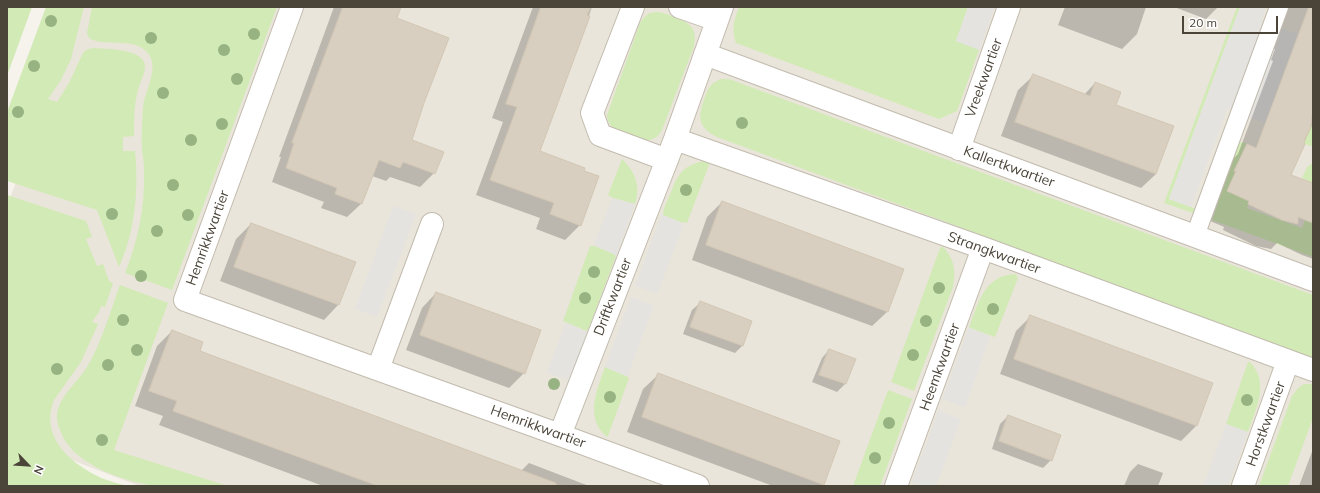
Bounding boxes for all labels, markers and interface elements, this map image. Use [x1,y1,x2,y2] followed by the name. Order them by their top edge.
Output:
[1184,8,1280,34] scale bar
[1189,15,1217,30] text: 20 m
[962,36,1006,120] street label: Vreekwartier
[961,143,1057,191] street label: Kallertkwartier
[183,188,233,288] street label: Hemrikkwartier
[945,228,1043,278] street label: Strangkwartier
[590,256,636,338] street label: Driftkwartier
[916,321,964,413] street label: Heemkwartier
[1243,379,1289,469] street label: Horstkwartier
[488,402,588,452] street label: Hemrikkwartier
[8,445,48,485] north arrow
[31,463,47,477] text: N

